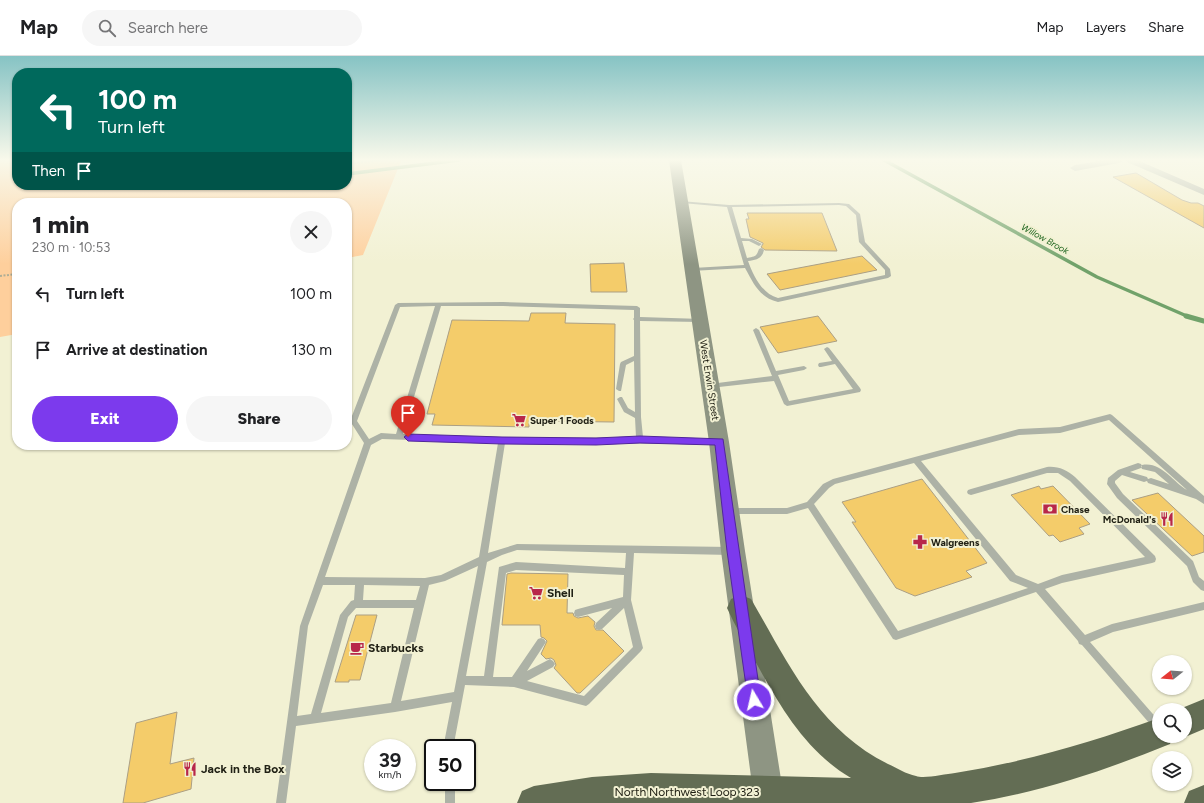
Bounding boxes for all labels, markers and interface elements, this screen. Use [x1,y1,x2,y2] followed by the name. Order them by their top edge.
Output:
[82,10,362,46] search box
[20,16,58,39] text: Map
[96,17,118,39] icon: search
[128,19,208,37] text: Search here
[1036,19,1064,36] text: Map
[1086,19,1126,36] text: Layers
[1148,19,1184,36] text: Share
[98,82,177,116] text: 100 m
[32,84,84,136] icon: left
[98,116,165,138] text: Turn left
[73,160,95,182] icon: arrive
[32,162,65,180] text: Then
[32,210,89,239] text: 1 min
[290,211,332,253] button: close
[1020,221,1071,256] water label: Willow Brook
[32,240,110,255] text: 230 m · 10:53
[32,283,54,305] icon: left
[66,285,124,303] text: Turn left
[290,285,332,303] text: 100 m
[32,339,54,361] icon: arrive
[697,339,722,421] street label: West Erwin Street
[66,341,207,359] text: Arrive at destination
[292,341,332,359] text: 130 m
[32,396,178,442] button: Exit
[186,396,332,442] button: Share
[391,396,425,437] pin
[397,402,419,424] icon: arrive
[511,412,527,428] supermarket icon: Super 1 Foods
[530,414,594,427] place label: Super 1 Foods
[1042,501,1058,517] bank icon: Chase
[1061,503,1090,516] place label: Chase
[1159,511,1175,527] restaurant icon: McDonald's
[1103,513,1156,526] place label: McDonald's
[912,534,928,550] pharmacy icon: Walgreens
[931,536,980,549] place label: Walgreens
[528,585,544,601] supermarket icon: Shell
[547,586,574,600] place label: Shell
[349,640,365,656] cafe icon: Starbucks
[368,641,424,655] place label: Starbucks
[1152,655,1192,695] north arrow
[1152,655,1192,791] map controls
[733,679,775,721] position arrow
[1152,703,1192,743] button: search
[424,739,476,791] speed limit sign: 50
[379,748,401,772] text: 39
[1152,751,1192,791] button: layers
[182,761,198,777] restaurant icon: Jack in the Box
[201,762,285,776] place label: Jack in the Box
[379,768,401,781] text: km/h
[615,785,759,799] street label: North Northwest Loop 323

